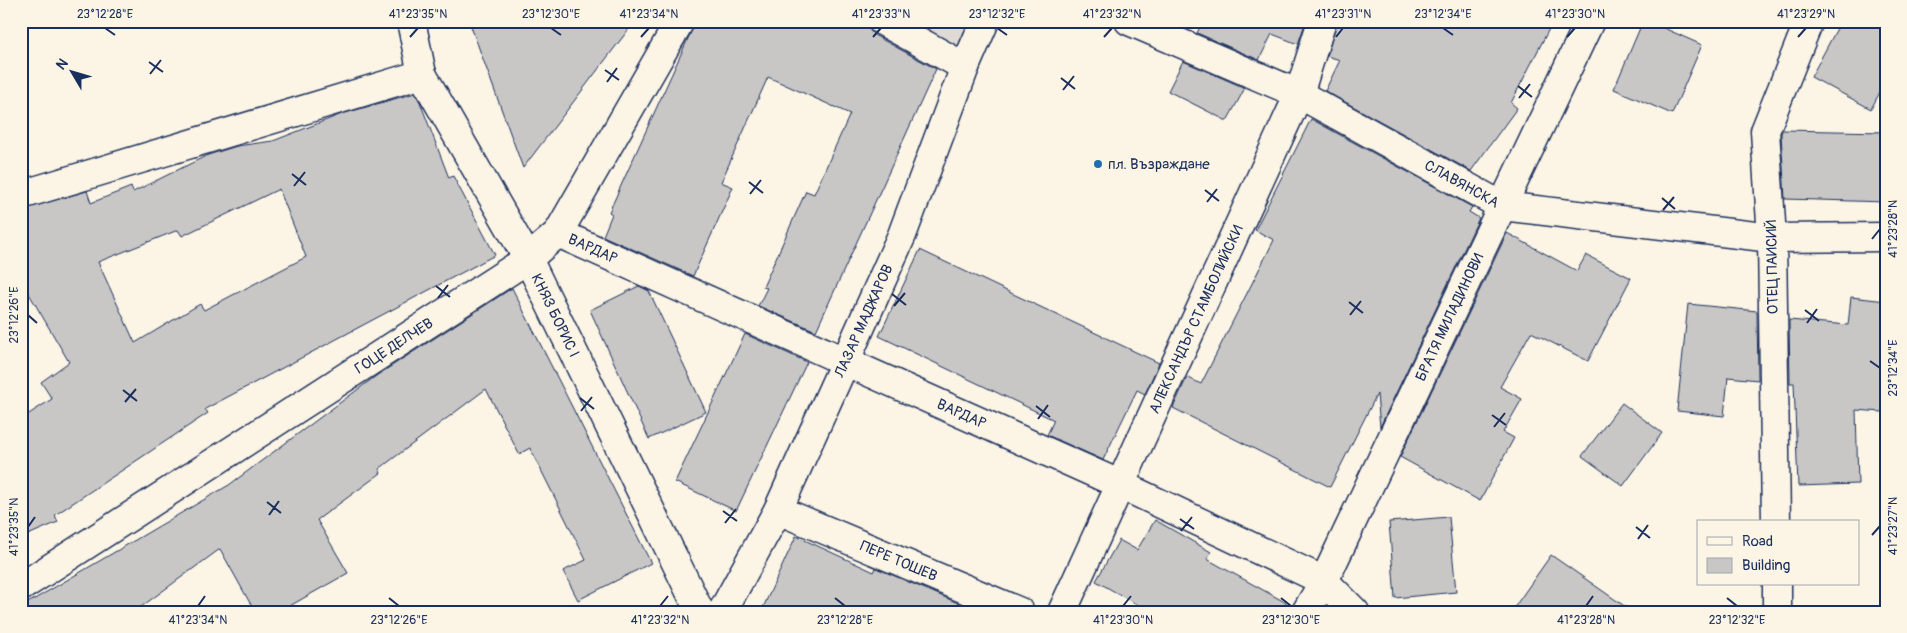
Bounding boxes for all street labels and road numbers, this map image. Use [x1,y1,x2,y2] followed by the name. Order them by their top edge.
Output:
[1421,156,1502,213] street label: СЛАВЯНСКА
[1762,220,1783,314] street label: ОТЕЦ ПАИСИЙ
[1145,222,1248,417] street label: АЛЕКСАНДЪР СТАМБОЛИЙСКИ
[565,230,621,268] street label: ВАРДАР
[1411,250,1488,384] street label: БРАТЯ МИЛАДИНОВИ
[830,261,898,381] street label: ЛАЗАР МАДЖАРОВ
[527,271,583,361] street label: КНЯЗ БОРИС I
[351,314,437,379] street label: ГОЦЕ ДЕЛЧЕВ
[934,395,989,433] street label: ВАРДАР
[857,537,940,586] street label: ПЕРЕ ТОШЕВ

